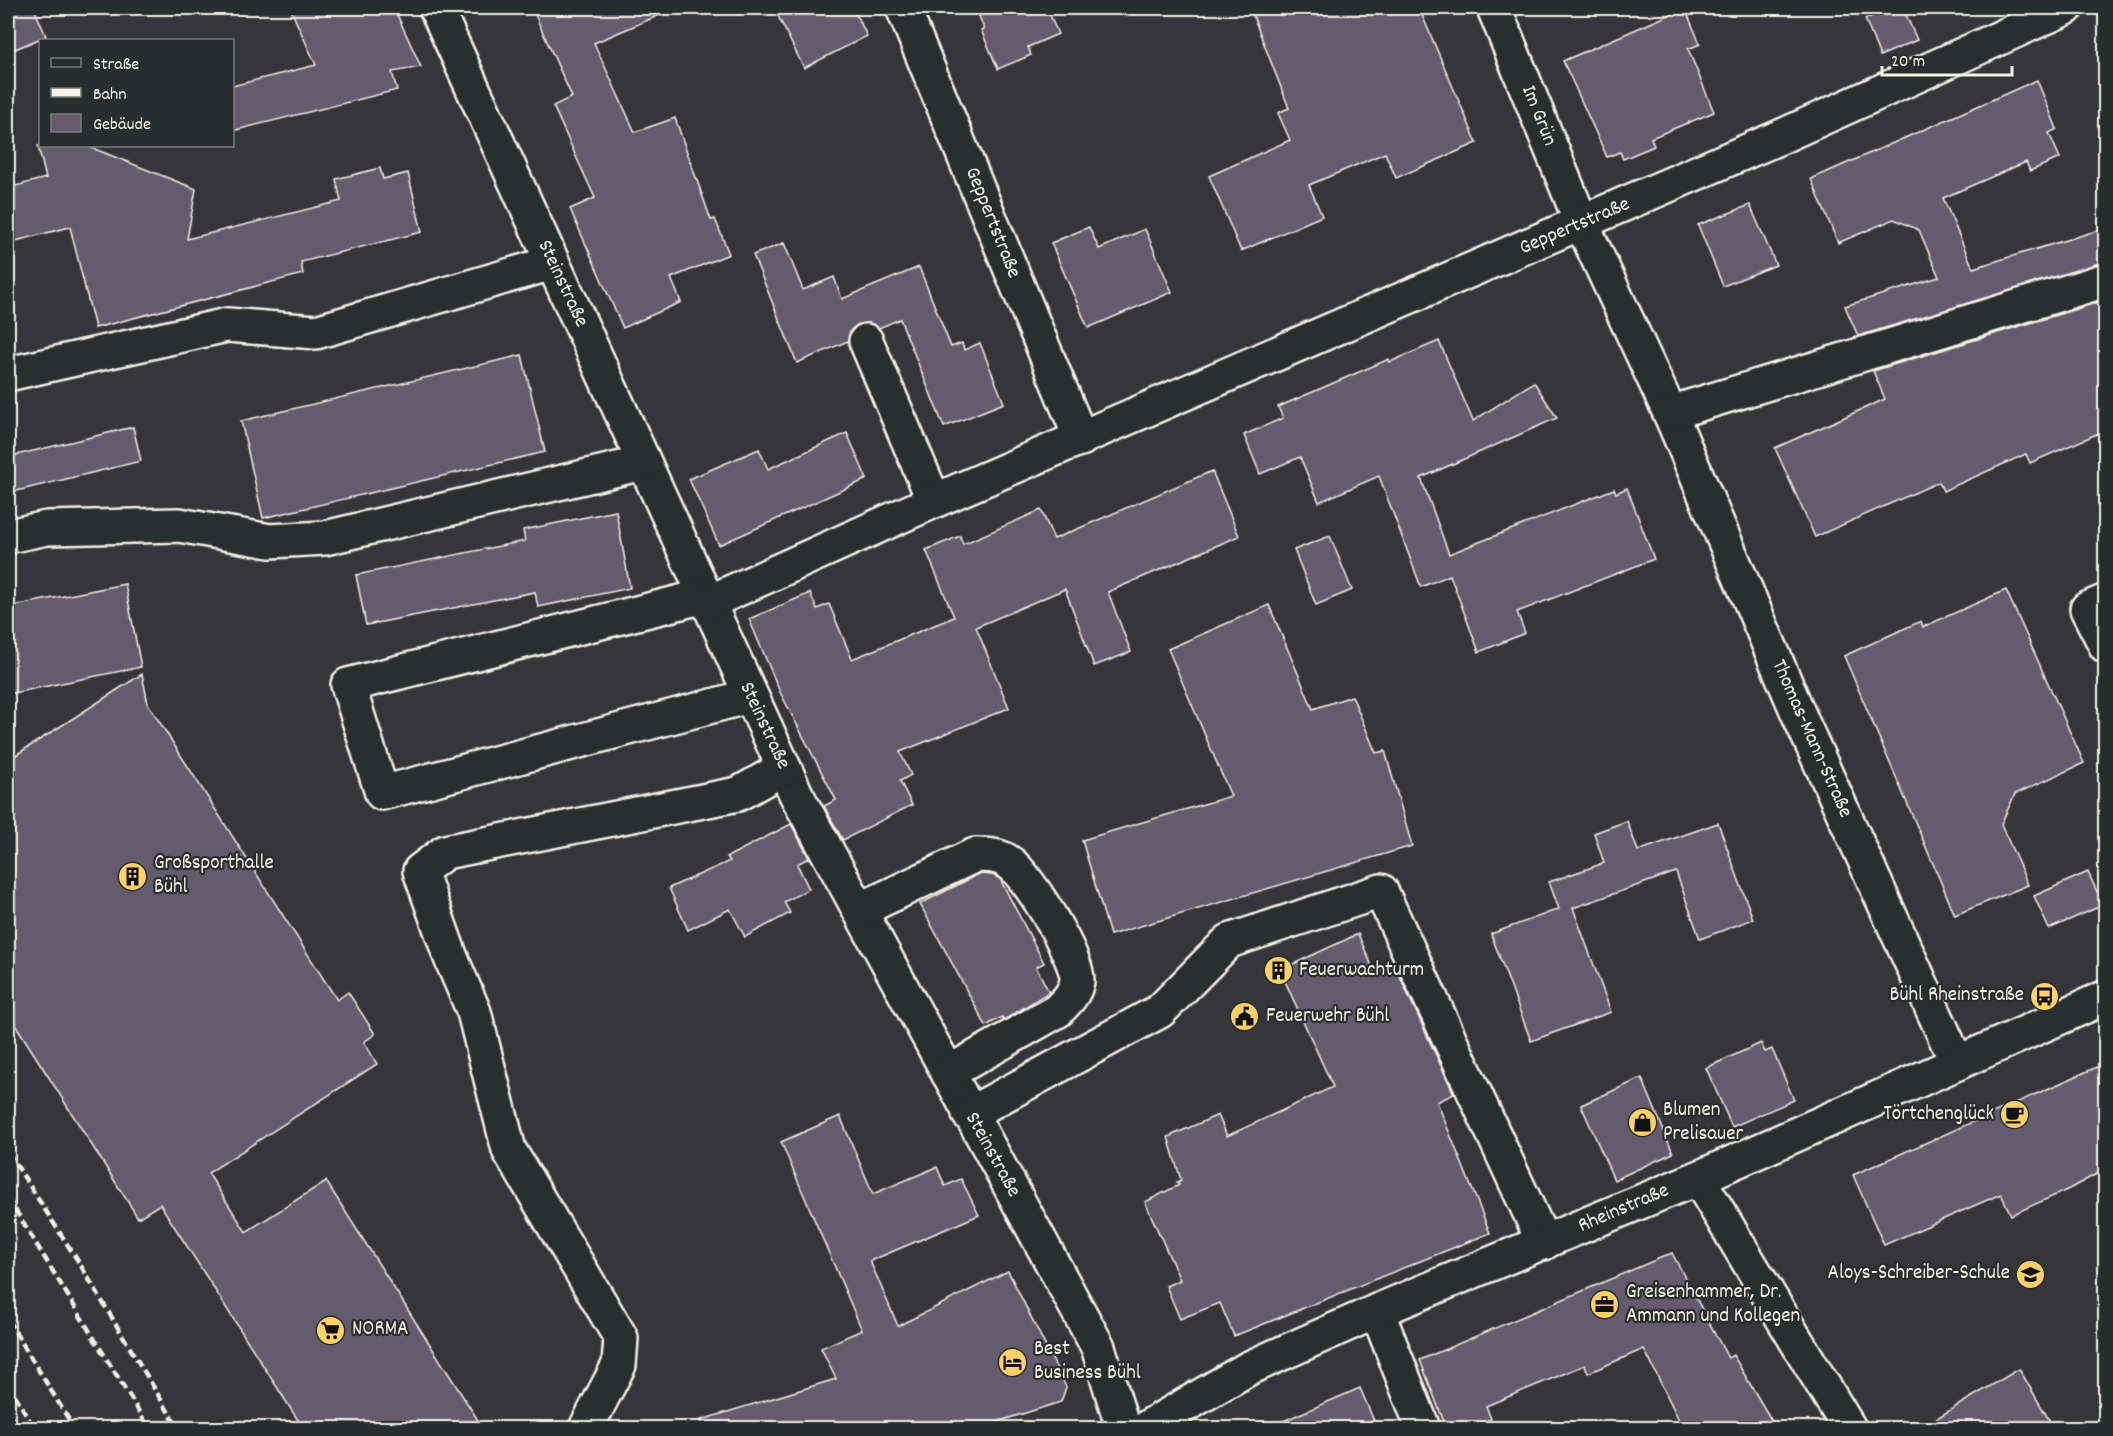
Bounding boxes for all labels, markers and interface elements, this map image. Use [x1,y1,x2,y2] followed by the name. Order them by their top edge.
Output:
[39,39,234,147] legend
[1882,39,2012,77] scale bar
[1891,50,1925,75] text: 20 m
[93,53,139,78] text: Straße
[1512,81,1564,151] street label: Im Grün
[93,83,127,108] text: Bahn
[93,113,151,138] text: Gebäude
[956,163,1028,283] street label: Geppertstraße
[1515,190,1635,264] street label: Geppertstraße
[529,235,595,333] street label: Steinstraße
[1763,655,1859,823] street label: Thomas-Mann-Straße
[731,677,797,775] street label: Steinstraße
[154,849,274,903] place label: Großsporthalle Bühl
[117,860,149,892] building icon: Großsporthalle Bühl
[1262,955,1294,987] building icon: Feuerwachturm
[1299,956,1424,986] place label: Feuerwachturm
[2029,980,2061,1012] bus stop icon: Bühl Rheinstraße
[1889,981,2024,1011] place label: Bühl Rheinstraße
[1229,1001,1261,1033] public building icon: Feuerwehr Bühl
[1266,1002,1389,1032] place label: Feuerwehr Bühl
[1663,1096,1743,1150] place label: Blumen Prelisauer
[1999,1099,2031,1131] cafe icon: Törtchenglück
[1883,1100,1994,1130] place label: Törtchenglück
[956,1107,1028,1203] street label: Steinstraße
[1626,1107,1658,1139] shop icon: Blumen Prelisauer
[1574,1176,1674,1242] street label: Rheinstraße
[2015,1258,2047,1290] school or university icon: Aloys-Schreiber-Schule
[1828,1259,2010,1289] place label: Aloys-Schreiber-Schule
[1626,1278,1800,1332] place label: Greisenhammer, Dr. Ammann und Kollegen
[1589,1289,1621,1321] office icon: Greisenhammer, Dr. Ammann und Kollegen
[315,1314,347,1346] supermarket icon: NORMA
[352,1315,408,1345] place label: NORMA
[1034,1335,1141,1389] place label: Best Business Bühl
[997,1346,1029,1378] hotel icon: Best Business Bühl

